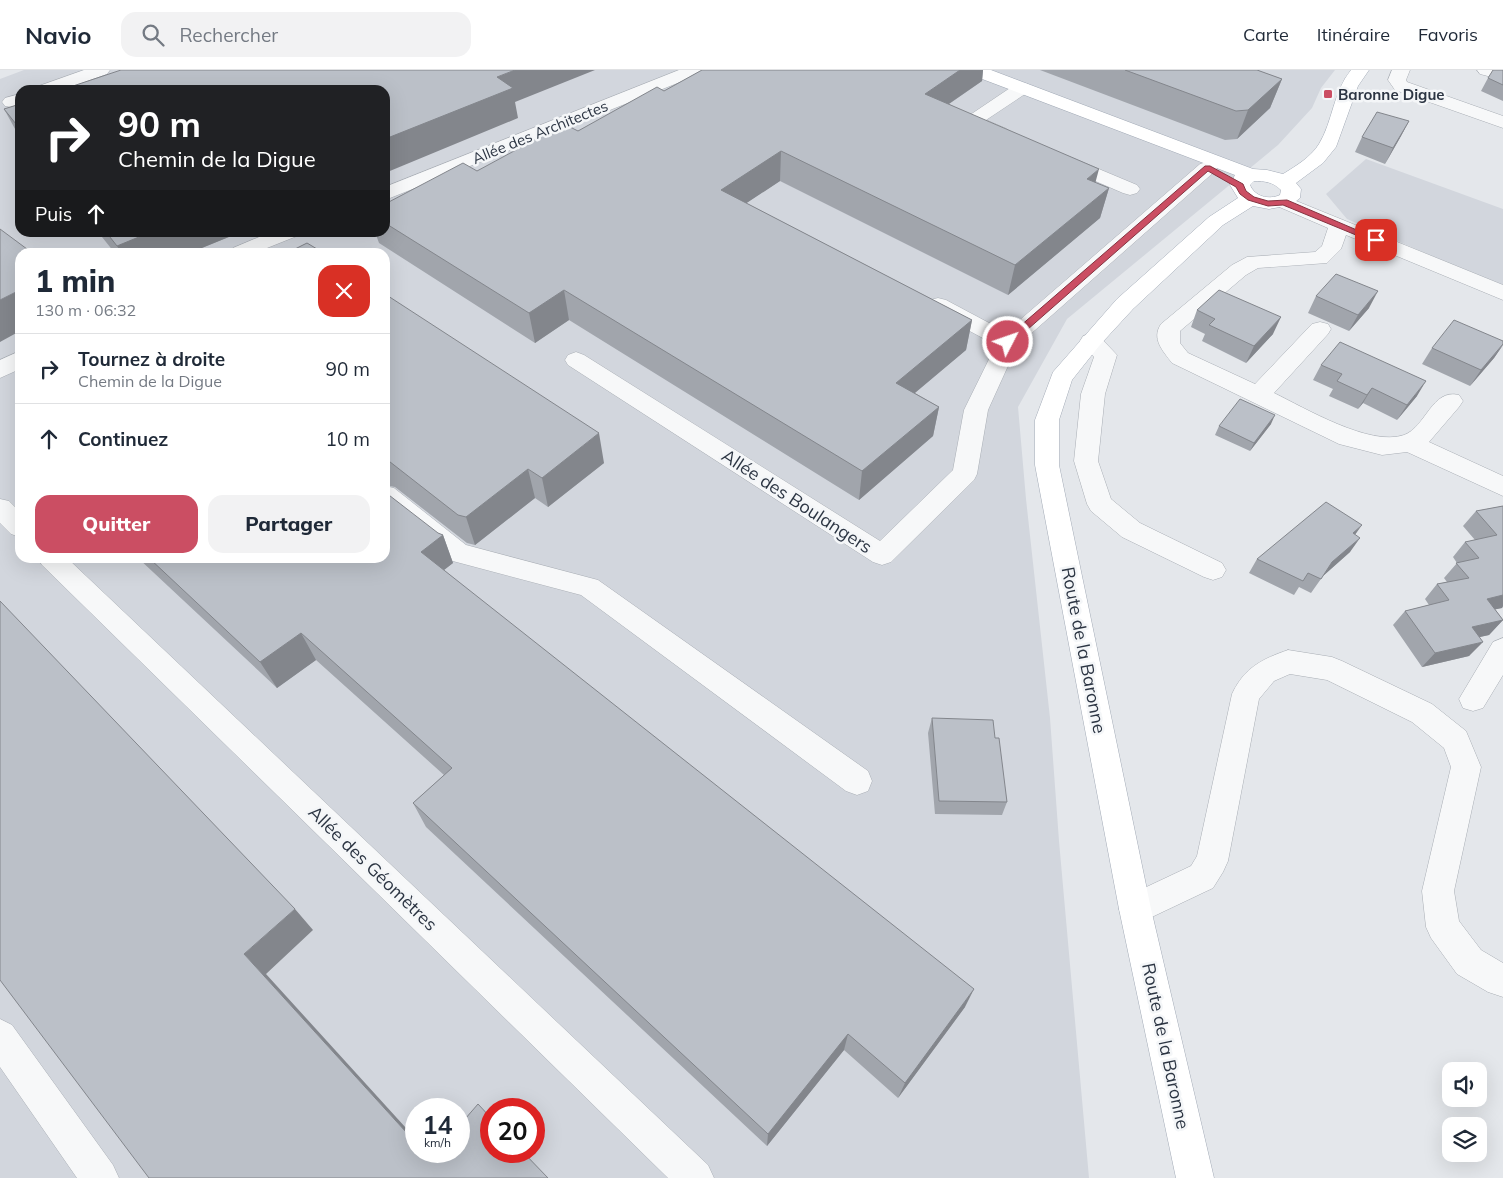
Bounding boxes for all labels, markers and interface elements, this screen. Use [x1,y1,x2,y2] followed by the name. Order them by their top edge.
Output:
[121,12,471,57] search box
[25,20,91,50] text: Navio
[139,21,167,49] icon: search
[179,23,278,47] text: Rechercher
[1243,23,1289,46] text: Carte
[1317,23,1390,46] text: Itinéraire
[1418,23,1478,46] text: Favoris
[1338,85,1445,104] place label: Baronne Digue
[1322,88,1334,100] marker: Baronne Digue
[469,96,611,168] street label: Allée des Architectes
[118,102,201,146] text: 90 m
[35,105,100,170] icon: right
[118,145,316,173] text: Chemin de la Digue
[82,200,110,228] icon: ahead
[35,202,72,226] text: Puis
[1355,219,1397,261] pin
[1362,226,1390,254] icon: arrive
[35,262,115,300] text: 1 min
[318,265,370,317] button: close
[35,300,136,320] text: 130 m · 06:32
[981,315,1033,367] position arrow
[78,347,225,371] text: Tournez à droite
[35,355,63,383] icon: right
[326,357,370,381] text: 90 m
[78,371,222,391] text: Chemin de la Digue
[35,425,63,453] icon: ahead
[78,427,168,451] text: Continuez
[326,427,370,451] text: 10 m
[717,444,877,558] street label: Allée des Boulangers
[35,495,198,553] button: Quitter
[208,495,370,553] button: Partager
[1057,565,1111,735] street label: Route de la Baronne
[304,800,442,936] street label: Allée des Géomètres
[1137,961,1195,1131] street label: Route de la Baronne
[1442,1062,1487,1162] map controls
[1442,1062,1487,1107] button: sound
[480,1098,545,1163] speed limit sign: 20
[422,1109,453,1140] text: 14
[1442,1117,1487,1162] button: layers
[424,1135,451,1150] text: km/h

